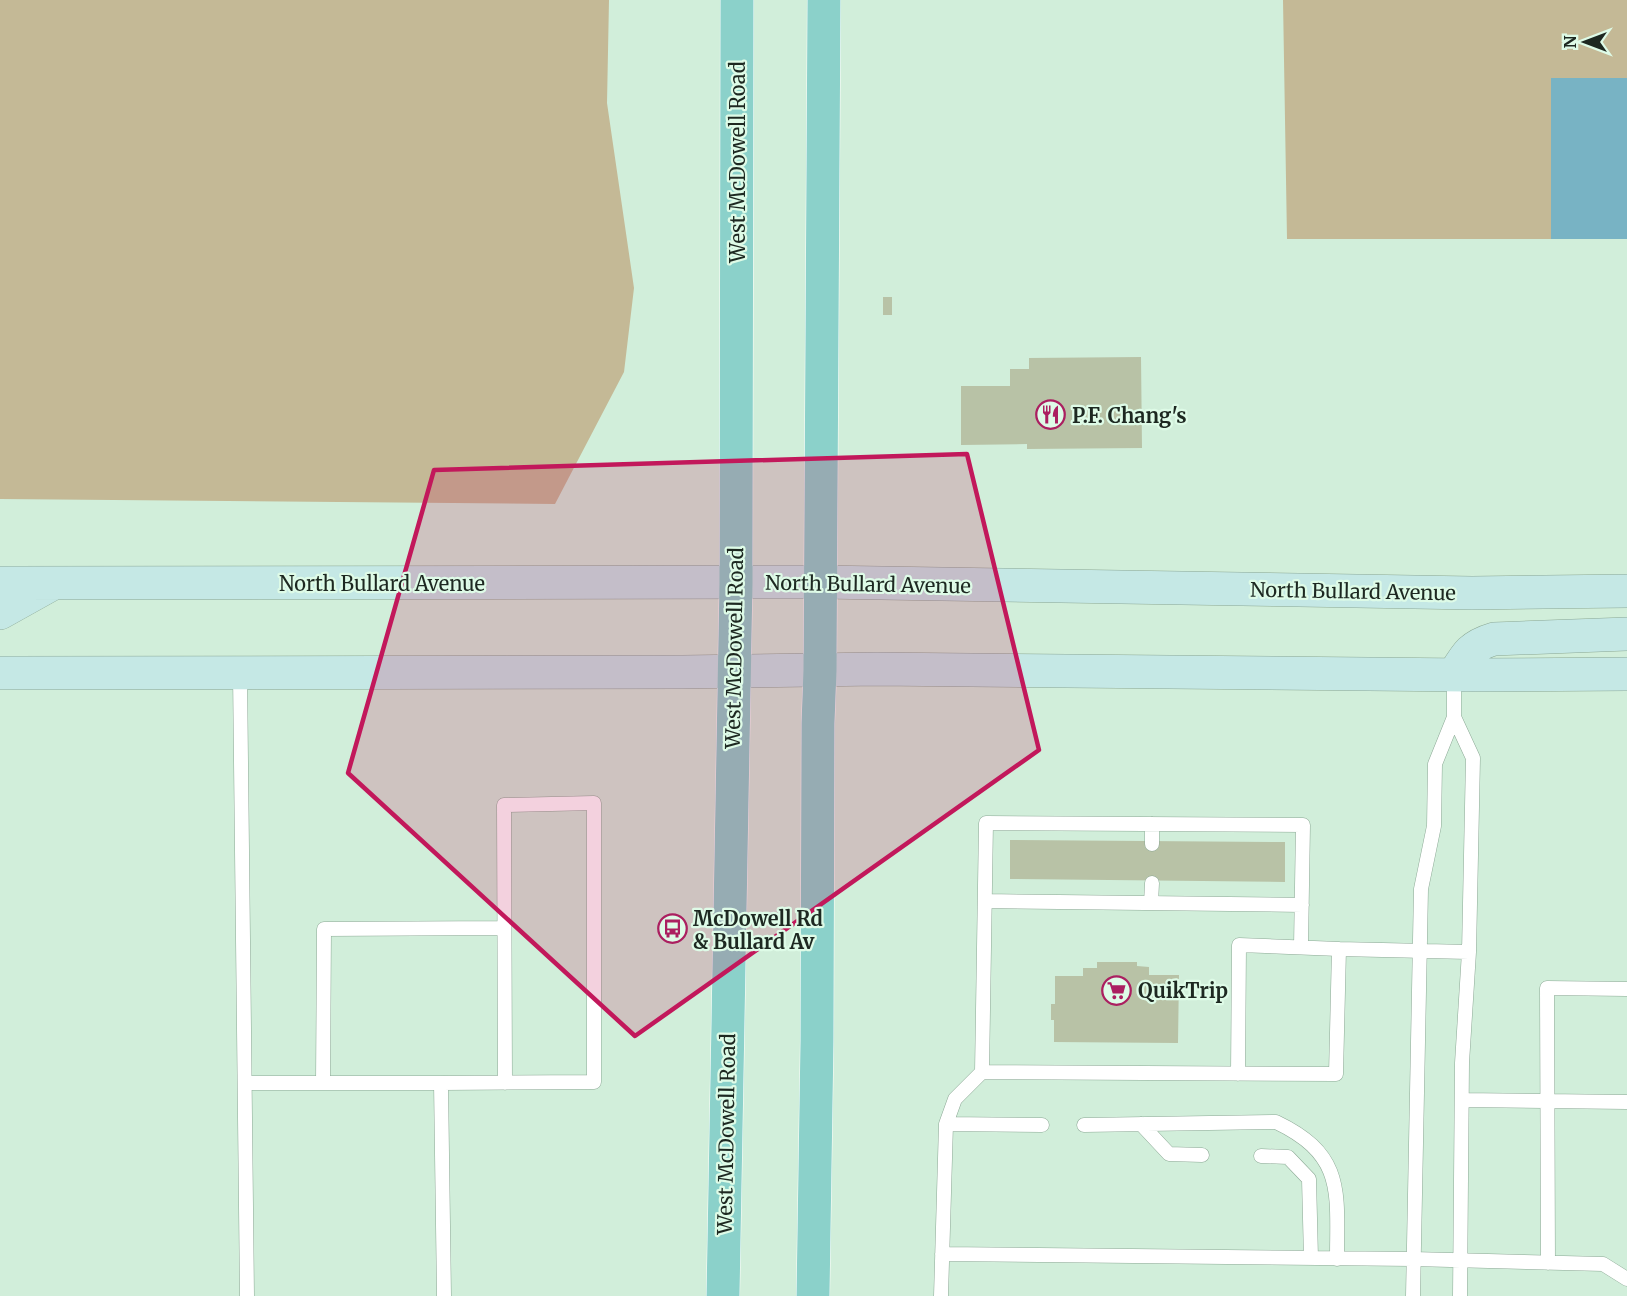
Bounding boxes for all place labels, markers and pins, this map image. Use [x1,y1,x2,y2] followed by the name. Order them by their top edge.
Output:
[1035,399,1067,431] restaurant icon: P.F. Chang's
[1072,403,1187,428] place label: P.F. Chang's
[693,906,823,954] place label: McDowell Rd & Bullard Av
[656,913,688,945] bus stop icon: McDowell Rd & Bullard Av
[1101,974,1133,1006] supermarket icon: QuikTrip
[1138,978,1228,1003] place label: QuikTrip

